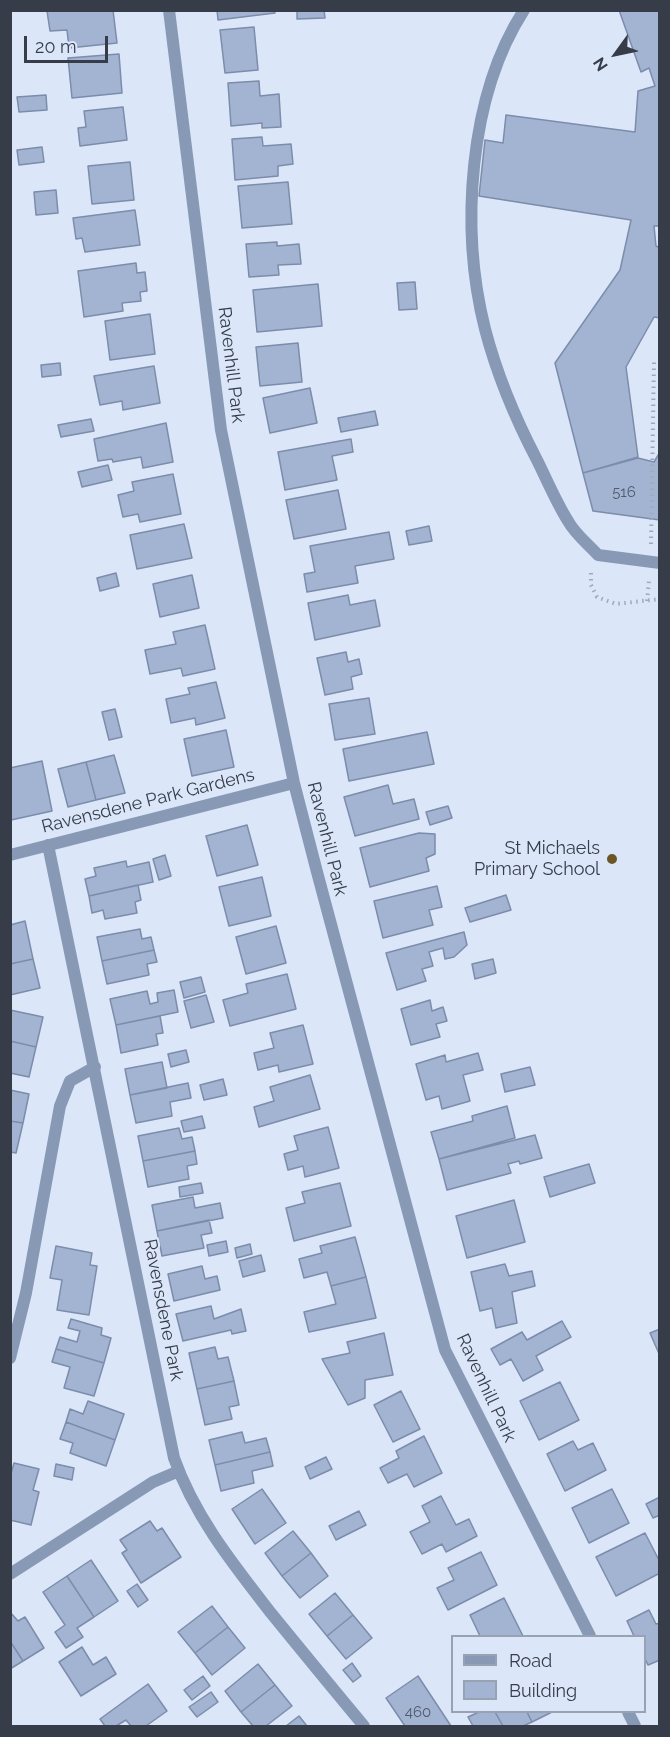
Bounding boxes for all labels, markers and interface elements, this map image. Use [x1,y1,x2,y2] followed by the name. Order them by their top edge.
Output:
[27,24,111,62] scale bar
[586,24,646,84] north arrow
[35,36,77,57] text: 20 m
[589,54,612,74] text: N
[213,306,249,424] street label: Ravenhill Park
[612,483,636,501] house number: 516
[39,764,257,838] street label: Ravensdene Park Gardens
[302,780,352,898] street label: Ravenhill Park
[474,838,600,880] place label: St Michaels Primary School
[605,852,619,866] marker: St Michaels Primary School
[139,1237,187,1383] street label: Ravensdene Park
[451,1330,521,1446] street label: Ravenhill Park
[451,1635,646,1713] legend
[509,1650,552,1671] text: Road
[509,1680,577,1701] text: Building
[405,1703,431,1721] house number: 460

